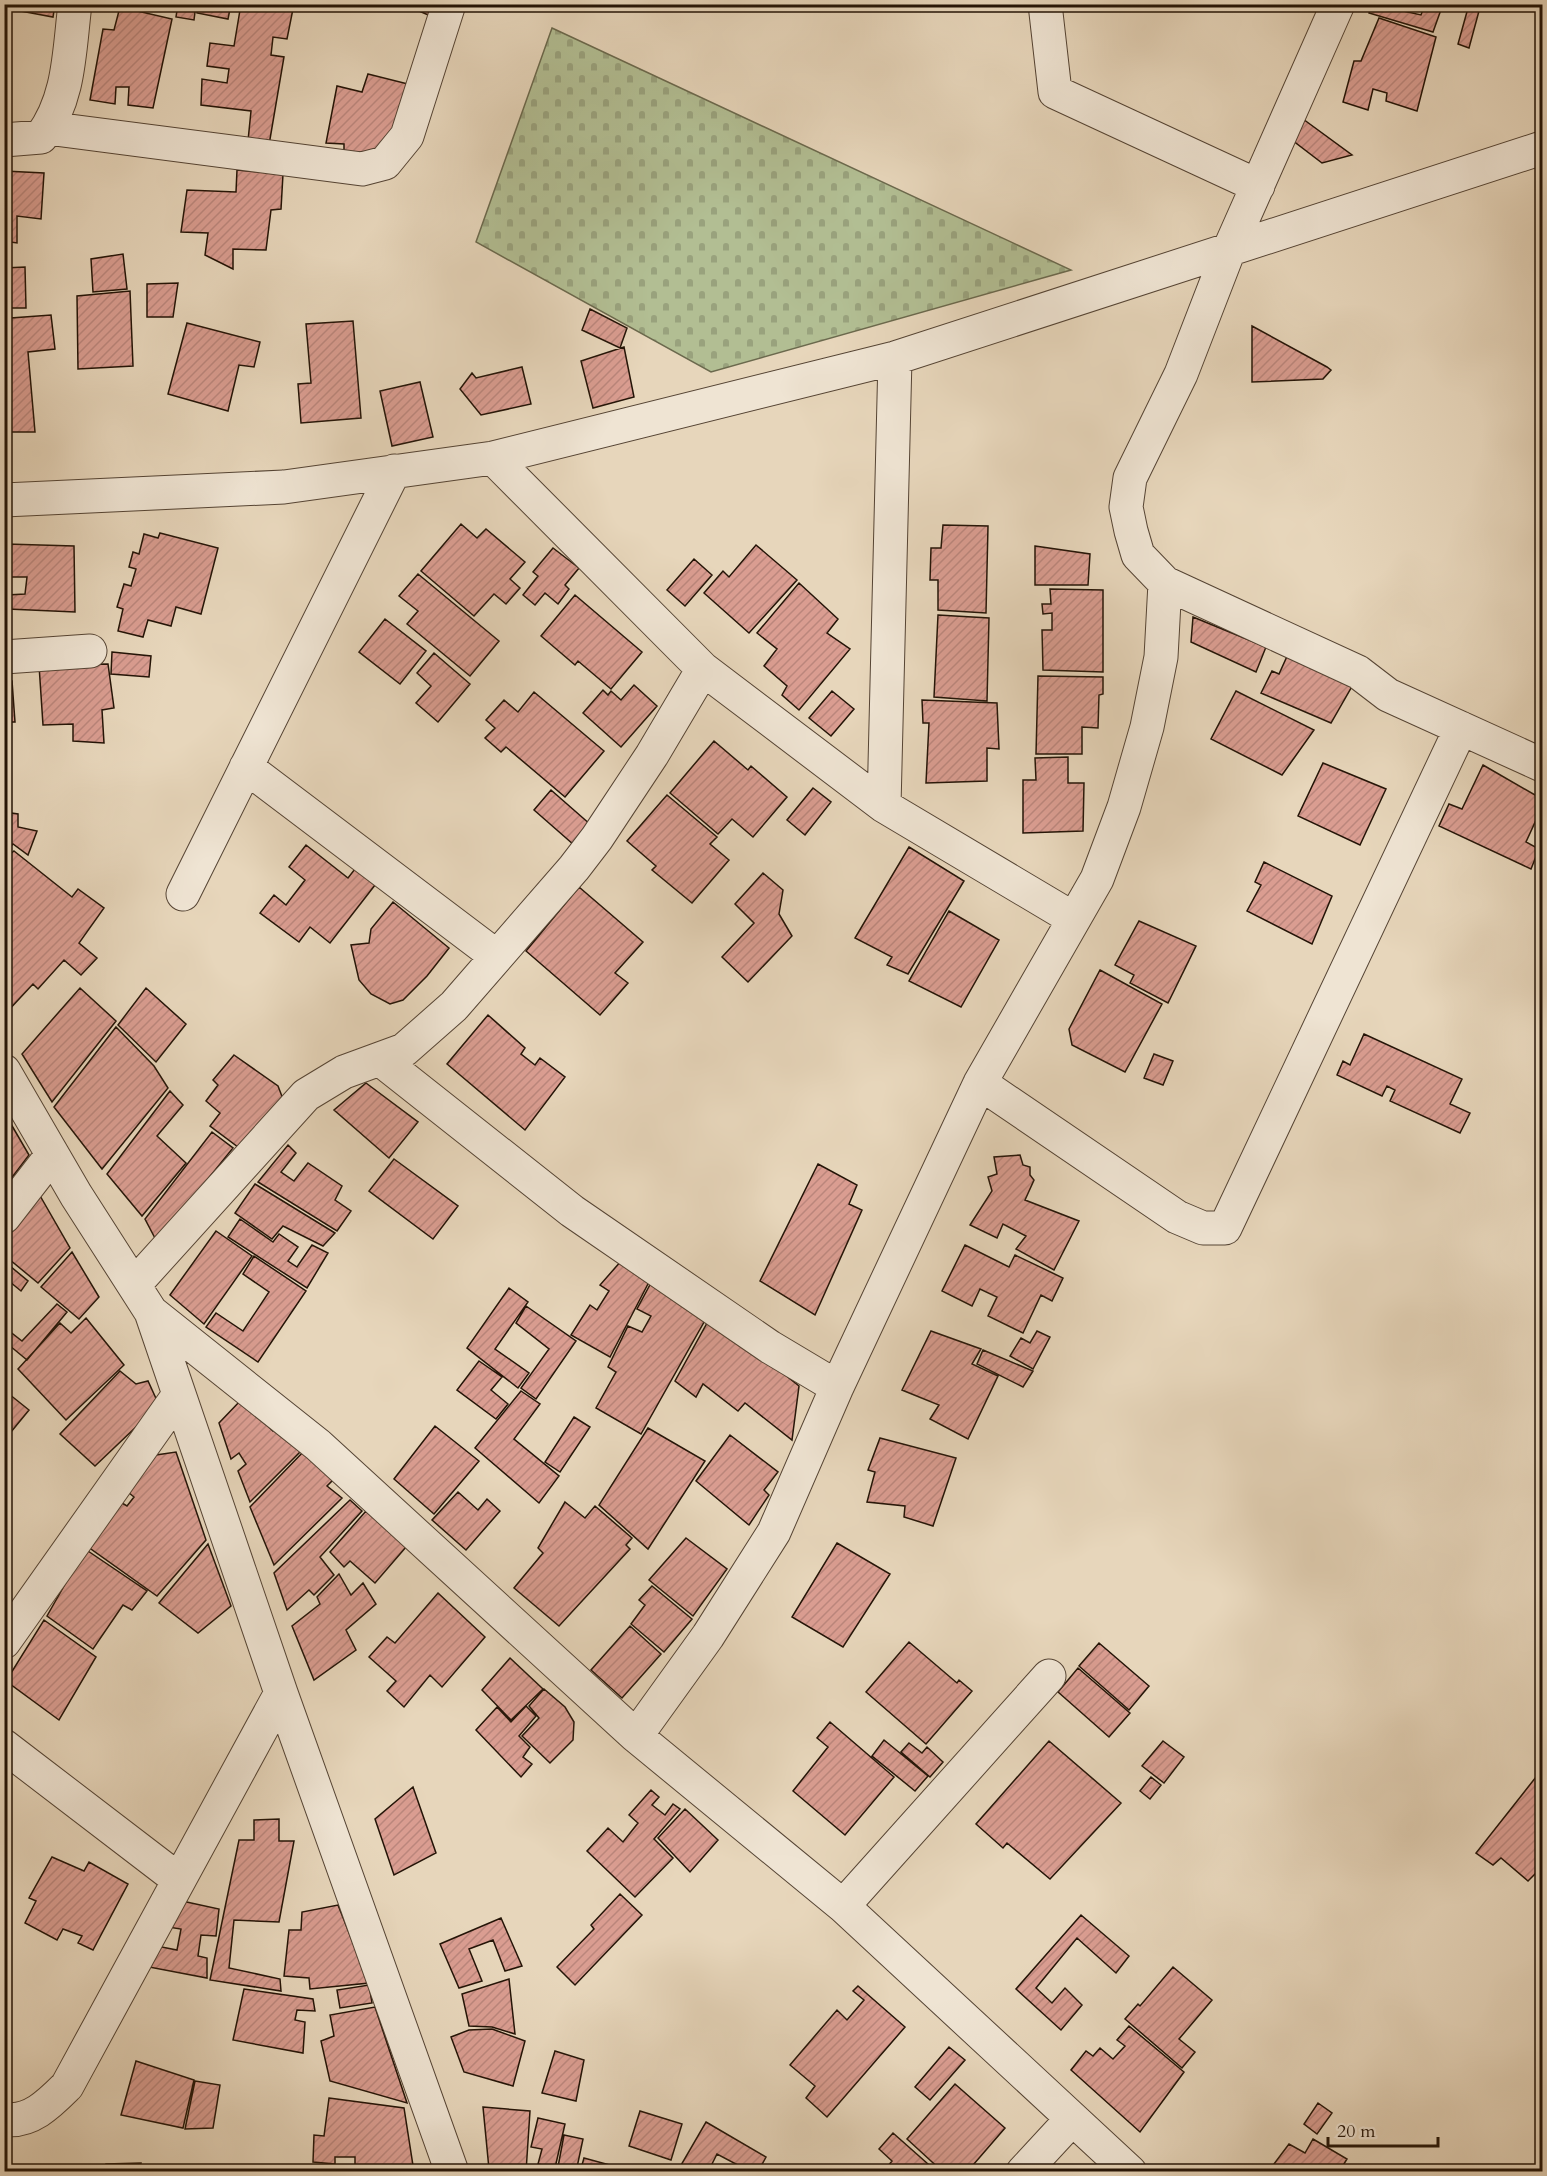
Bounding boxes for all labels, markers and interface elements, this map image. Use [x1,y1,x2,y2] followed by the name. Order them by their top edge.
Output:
[1328,2110,1438,2148] scale bar
[1337,2119,1376,2144] text: 20 m

